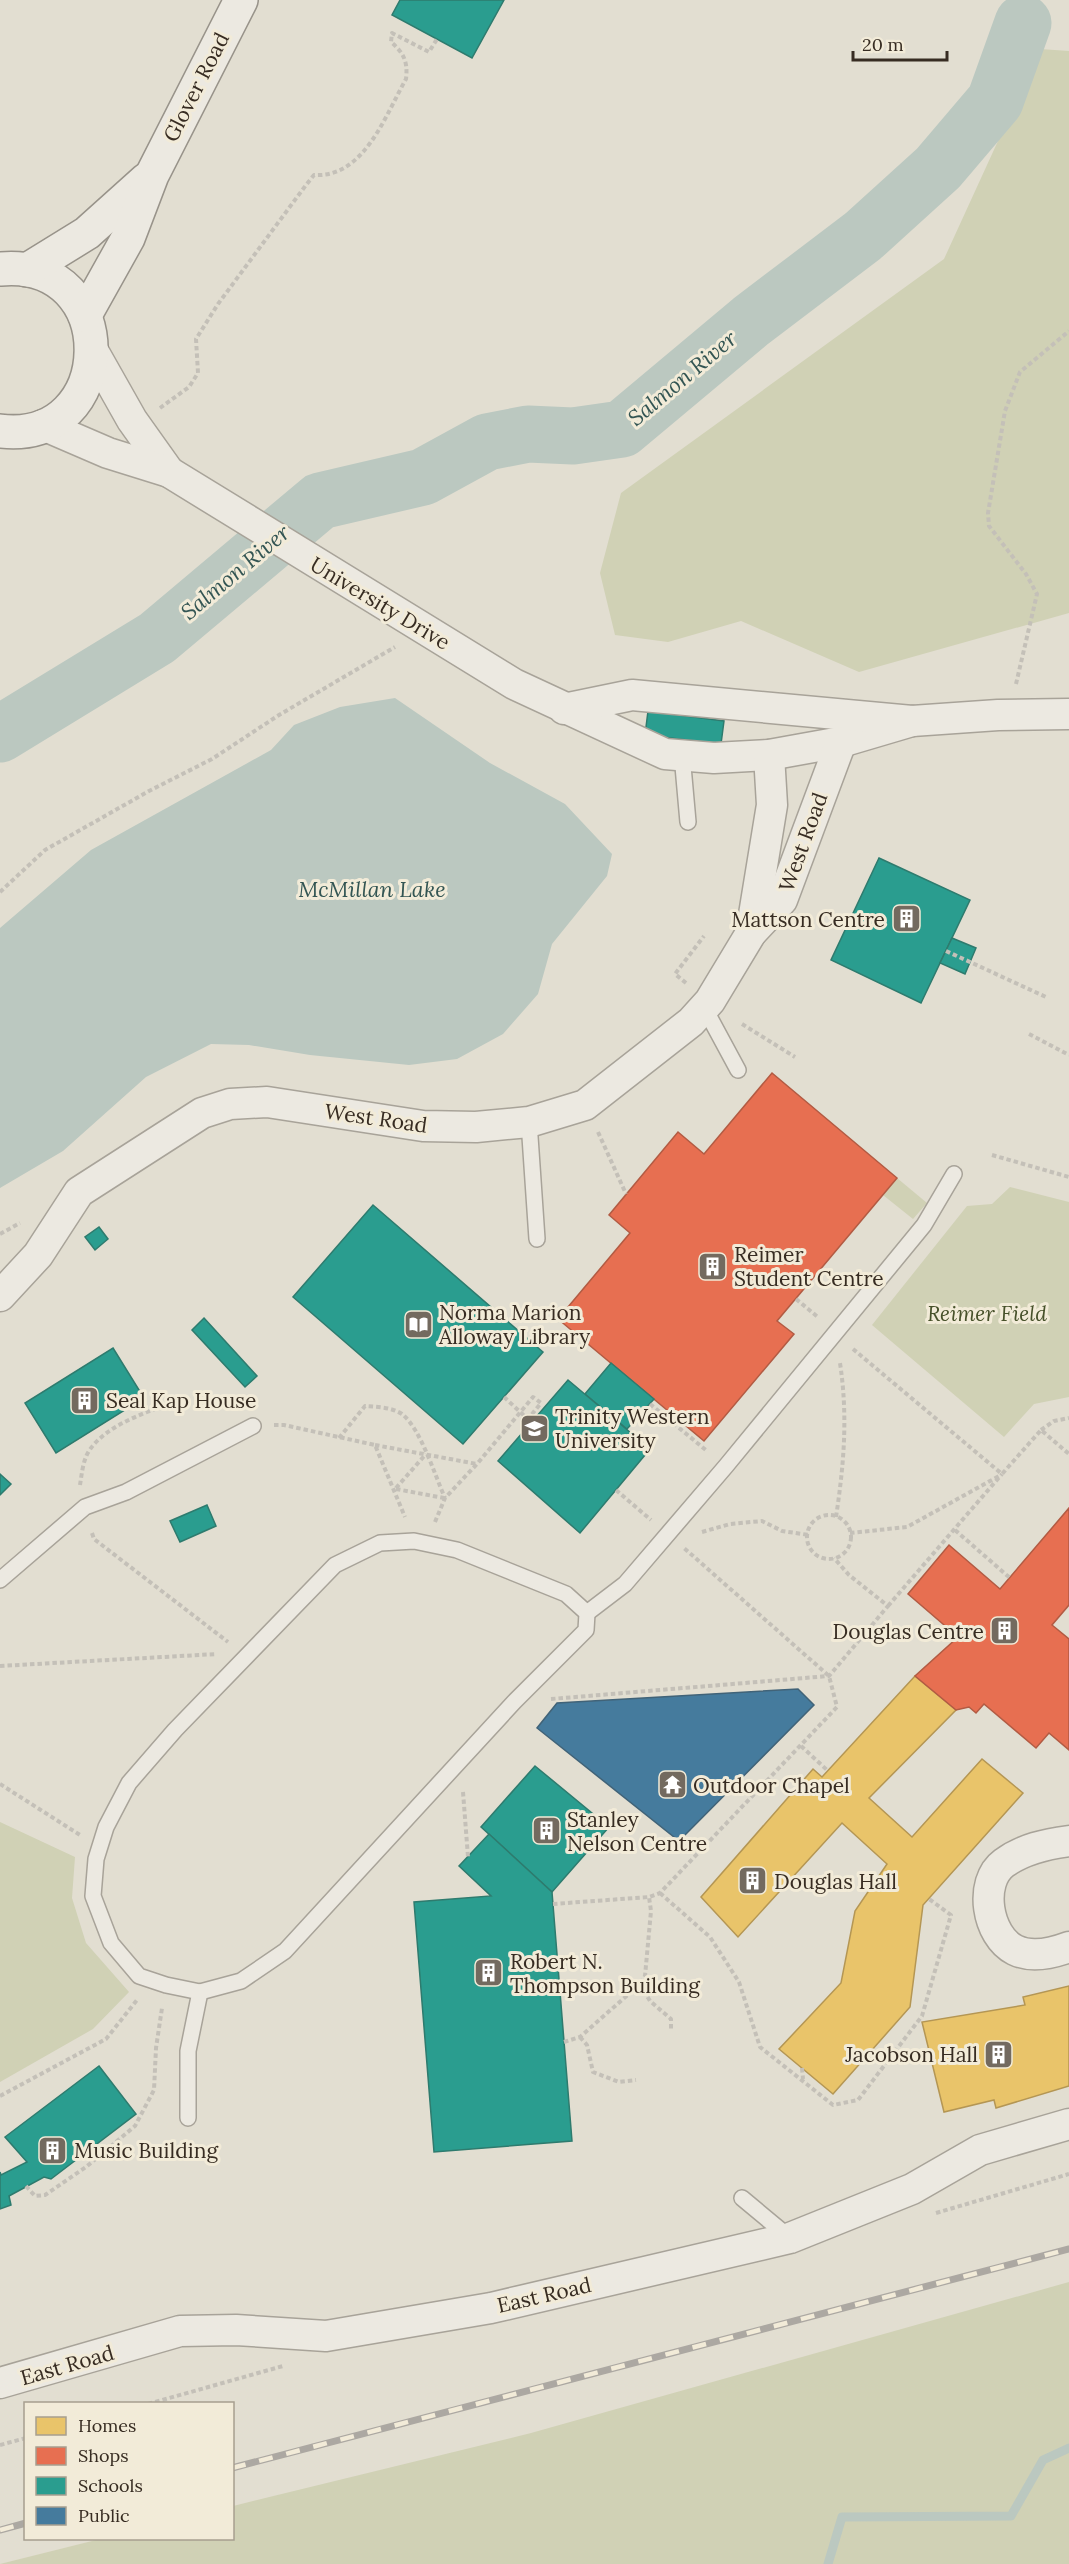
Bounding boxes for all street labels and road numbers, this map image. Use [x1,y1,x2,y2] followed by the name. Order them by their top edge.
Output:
[157,28,235,146] street label: Glover Road
[305,551,455,655] street label: University Drive
[773,789,833,895] street label: West Road
[323,1097,429,1139] street label: West Road
[494,2271,594,2319] street label: East Road
[17,2339,117,2391] street label: East Road

